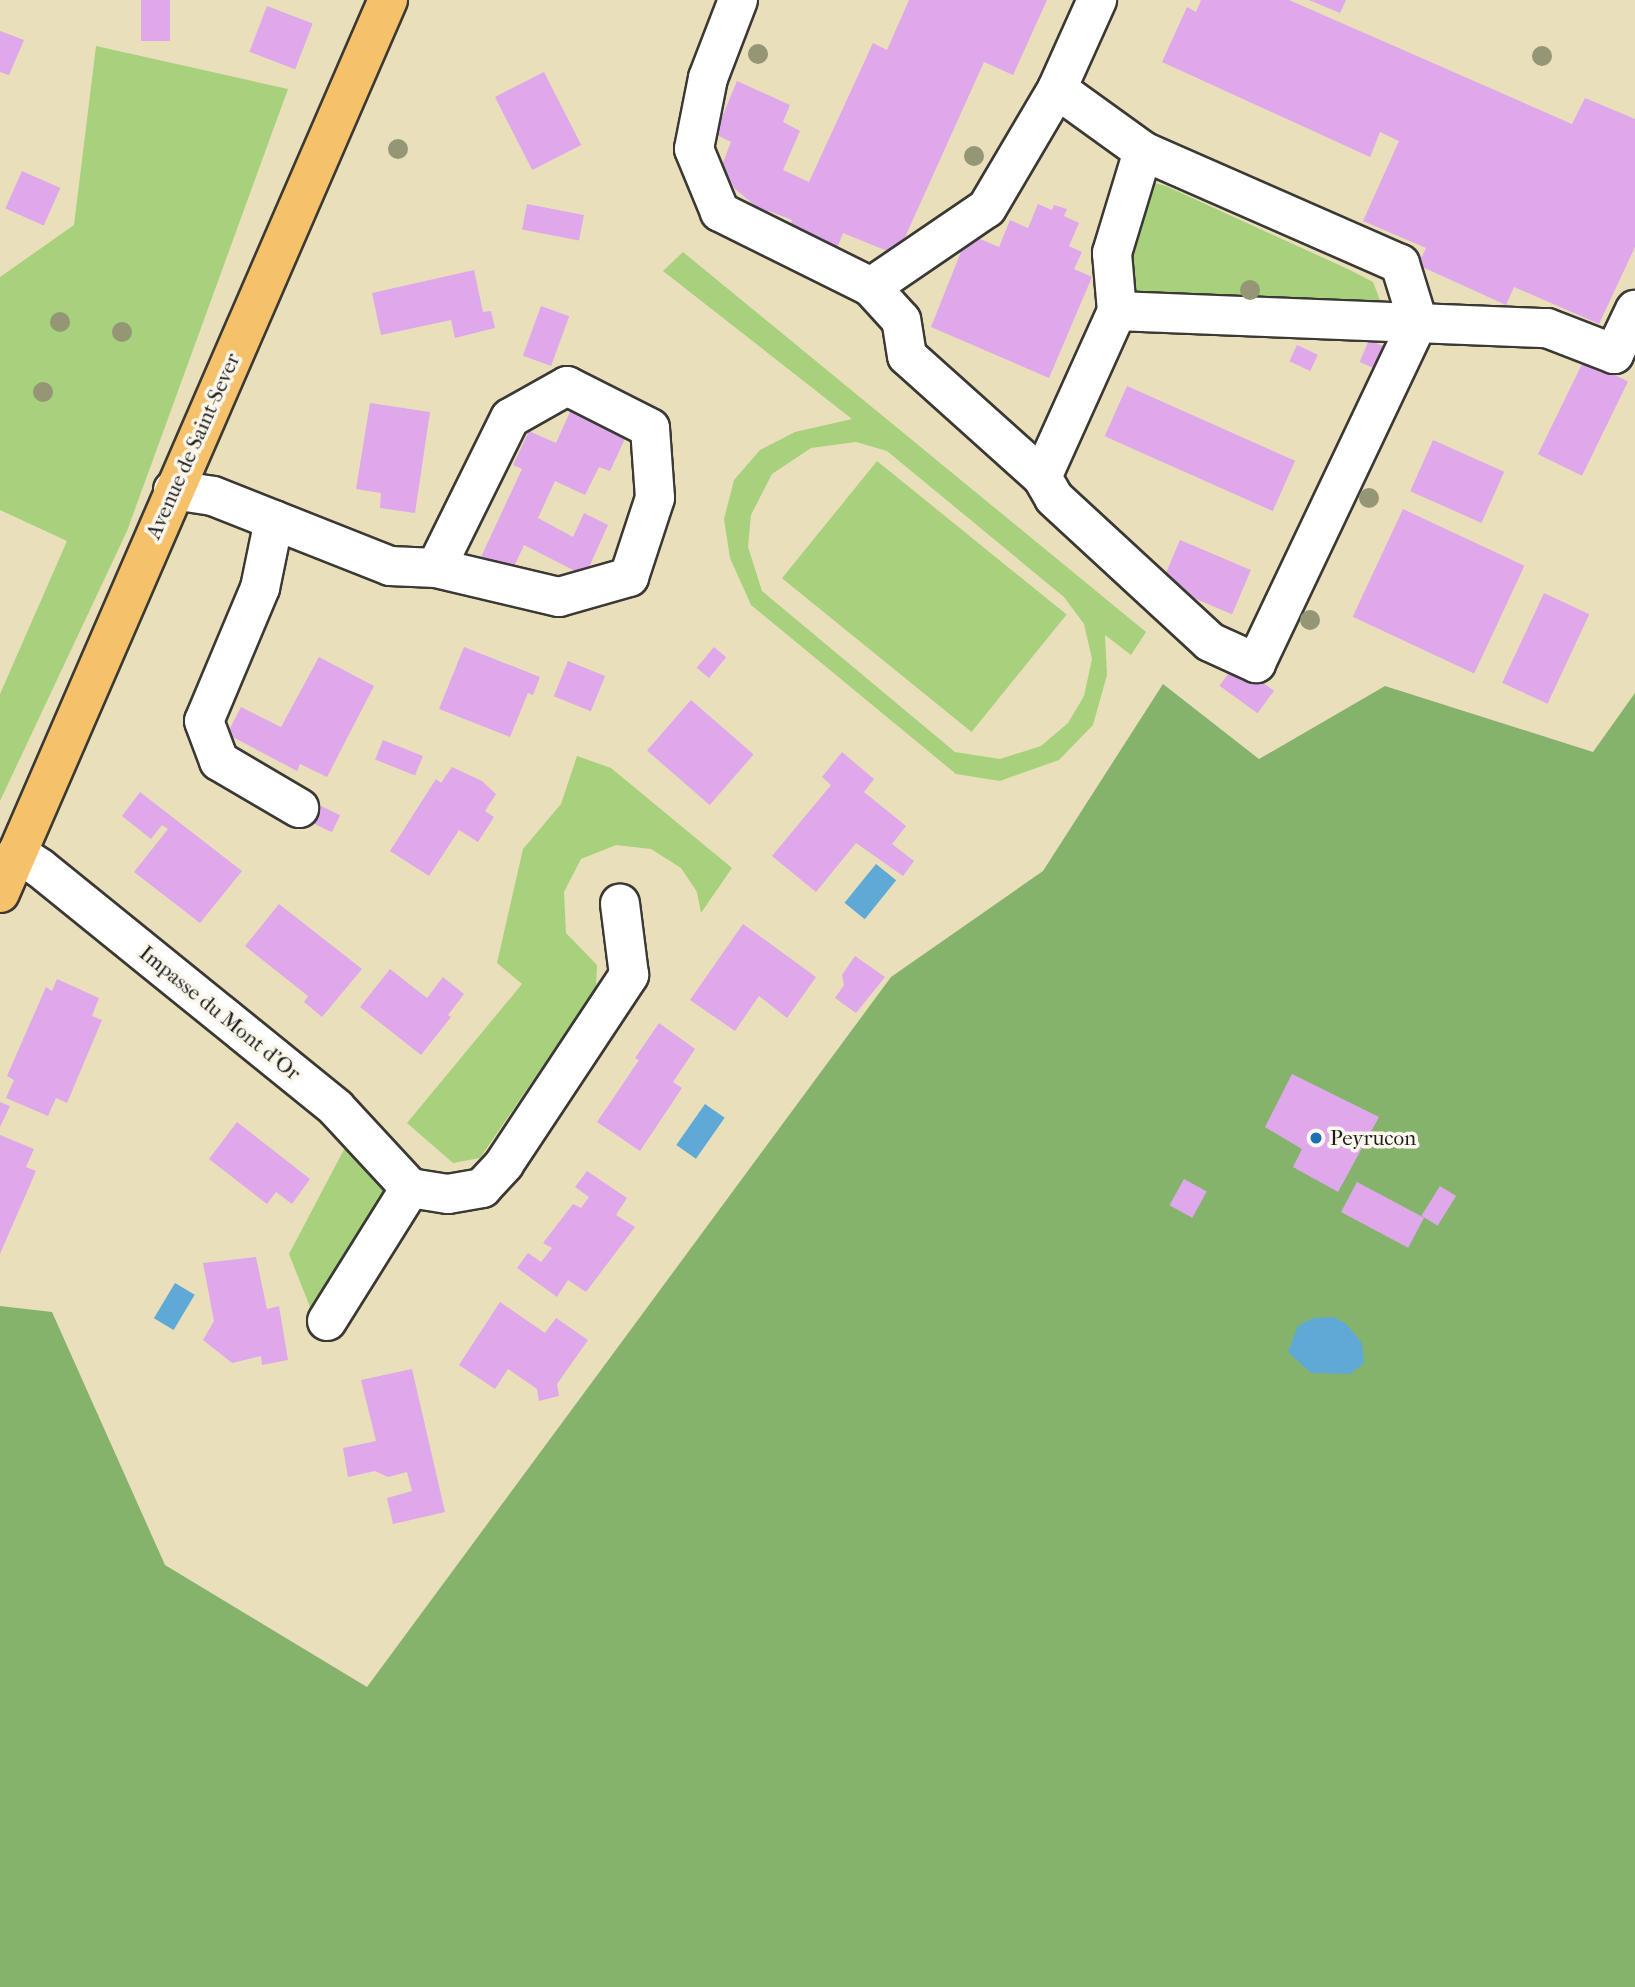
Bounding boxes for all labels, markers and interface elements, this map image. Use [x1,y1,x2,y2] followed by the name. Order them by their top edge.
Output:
[141,349,245,543] street label: Avenue de Saint-Sever
[134,940,306,1086] street label: Impasse du Mont d'Or
[1330,1125,1416,1151] place label: Peyrucon
[1308,1130,1324,1146] marker: Peyrucon

